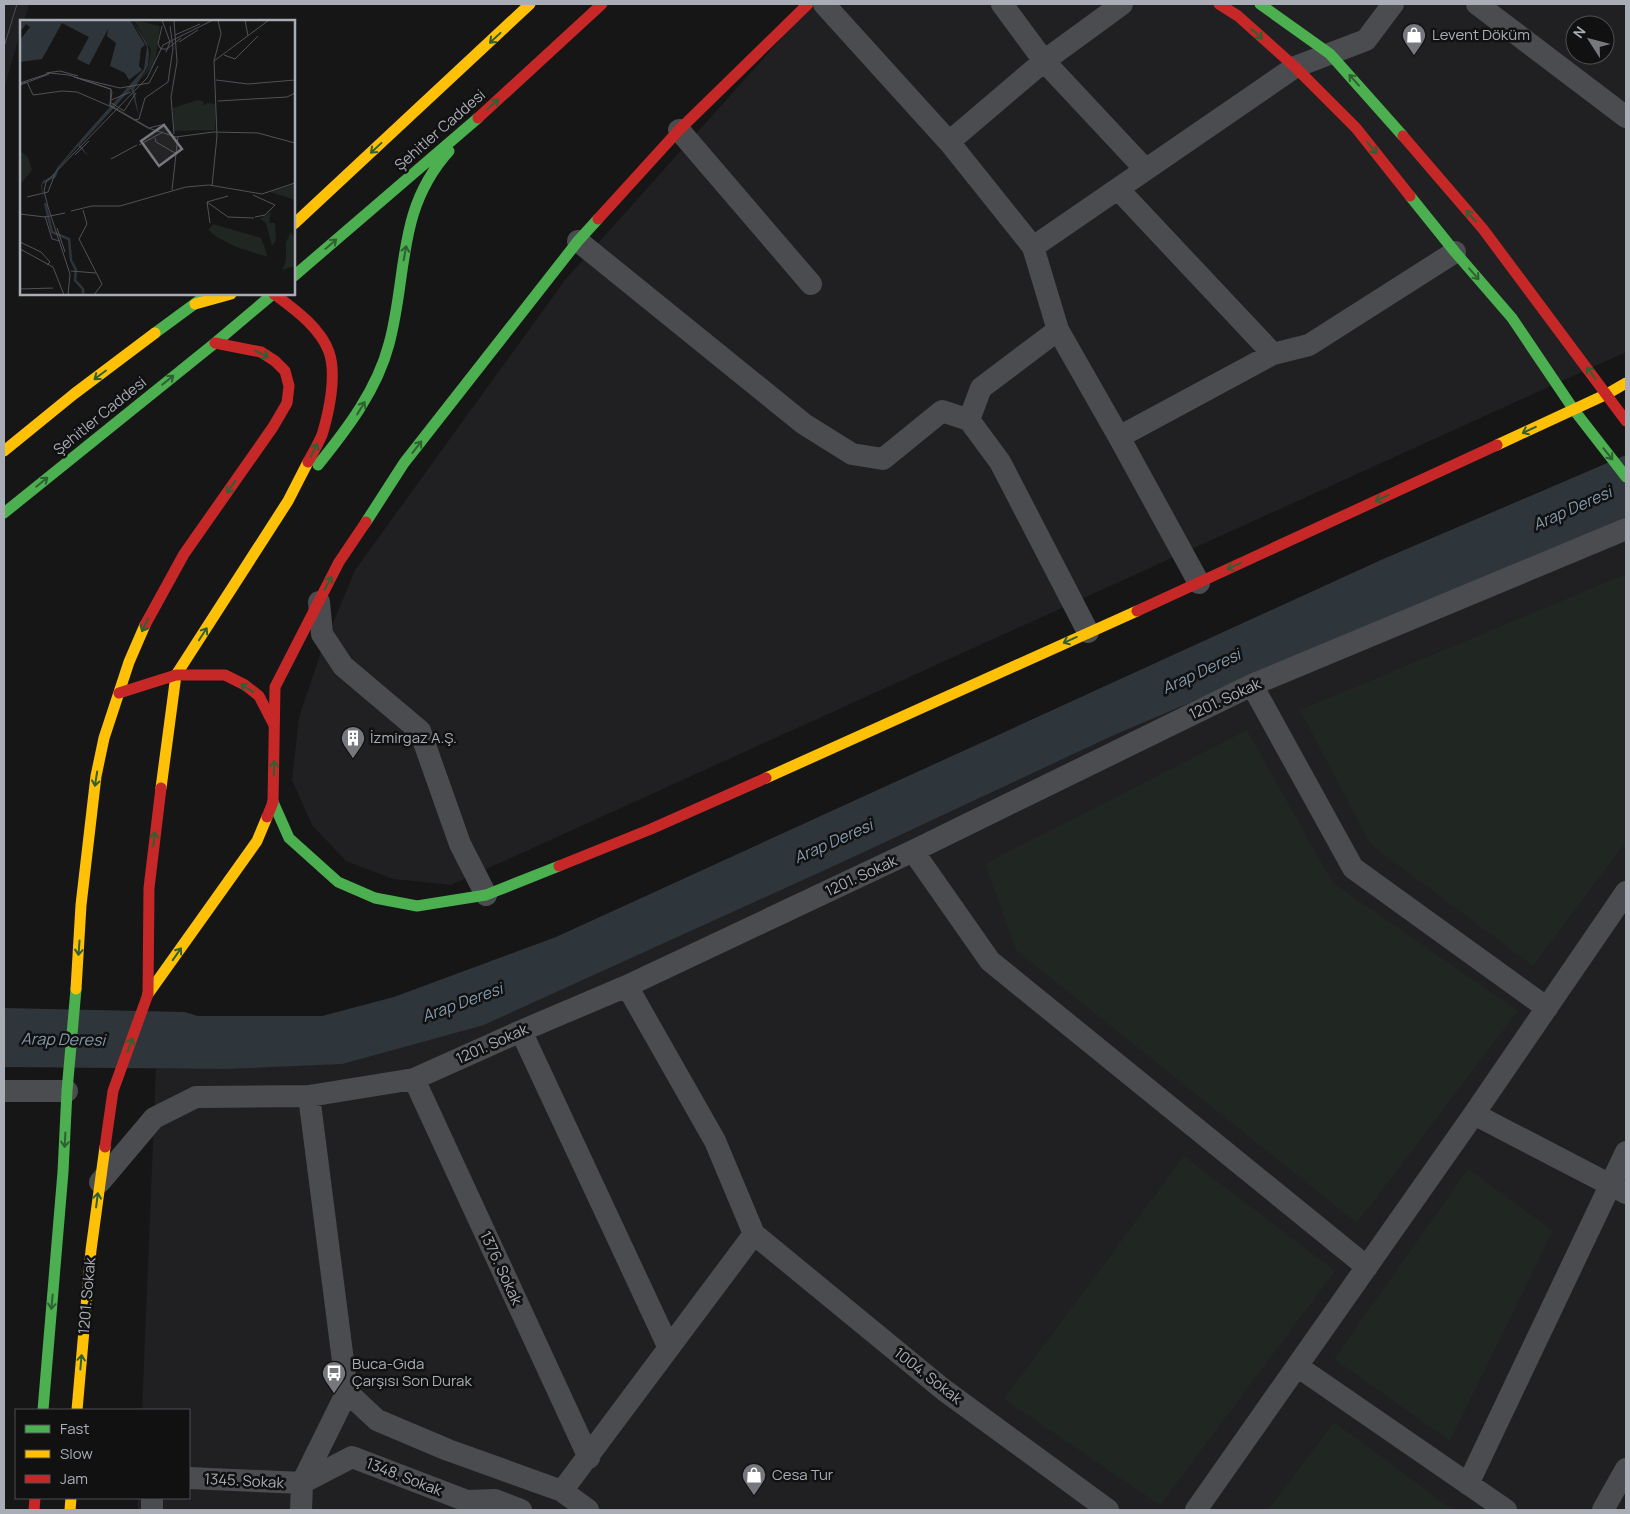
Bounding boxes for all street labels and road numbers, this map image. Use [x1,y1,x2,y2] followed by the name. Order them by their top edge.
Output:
[390,84,490,175] street label: Şehitler Caddesi
[49,372,151,460] street label: Şehitler Caddesi
[1185,673,1265,724] street label: 1201. Sokak
[821,850,901,901] street label: 1201. Sokak
[452,1018,532,1069] street label: 1201. Sokak
[475,1227,528,1309] street label: 1376. Sokak
[73,1256,100,1335] street label: 1201. Sokak
[890,1342,967,1409] street label: 1004. Sokak
[363,1452,446,1501] street label: 1348. Sokak
[204,1468,285,1493] street label: 1345. Sokak

